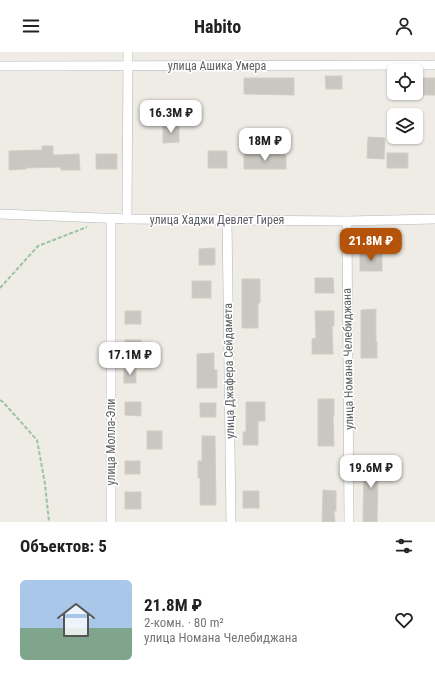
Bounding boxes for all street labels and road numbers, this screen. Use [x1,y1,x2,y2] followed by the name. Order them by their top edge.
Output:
[168,59,267,73] street label: улица Ашика Умера
[150,213,284,227] street label: улица Хаджи Девлет Гирея
[340,288,356,430] street label: улица Номана Челебиджана
[221,303,237,439] street label: улица Джафера Сейдамета
[104,399,118,485] street label: улица Молла-Эли

